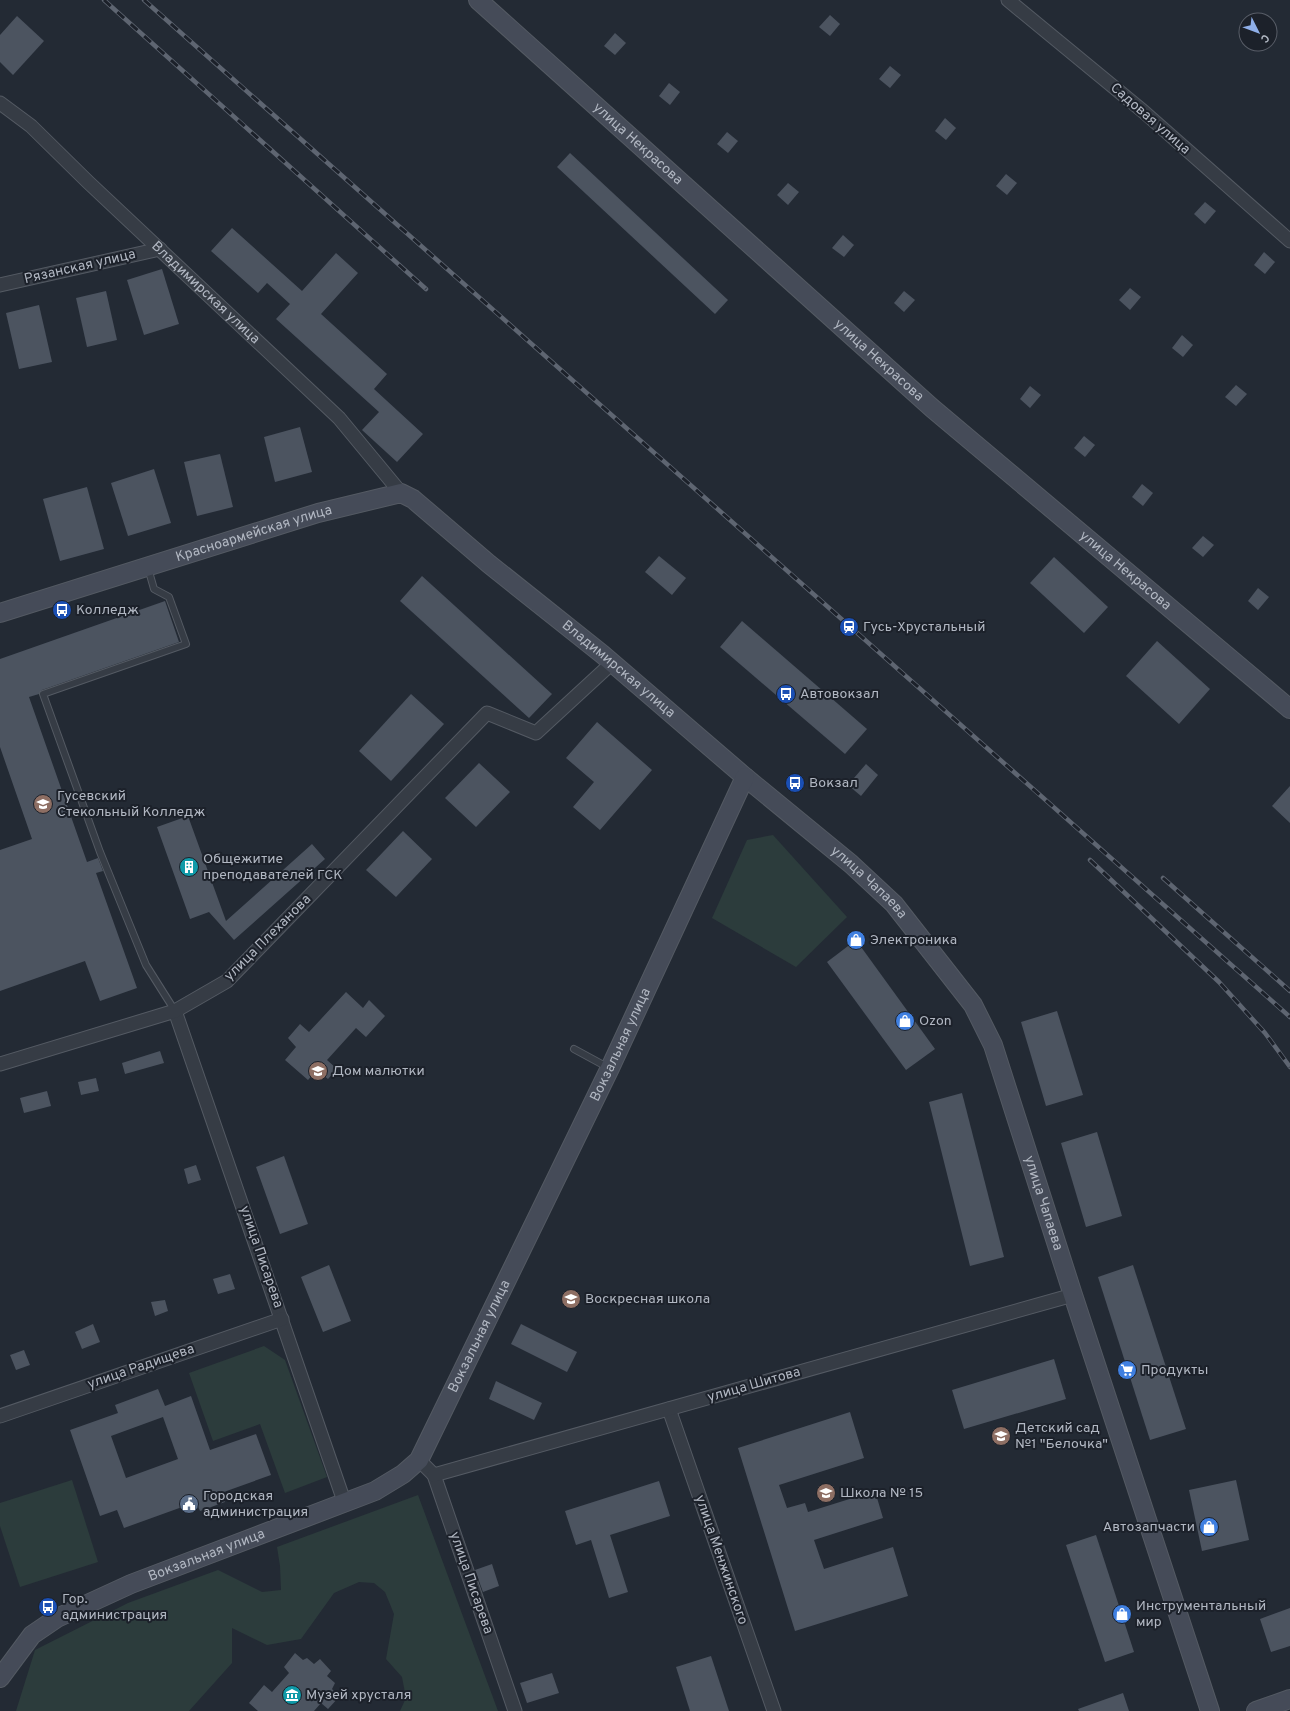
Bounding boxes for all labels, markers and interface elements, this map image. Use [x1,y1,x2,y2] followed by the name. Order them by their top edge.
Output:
[1238,12,1278,52] north arrow
[1257,31,1272,45] text: С
[1106,80,1194,158] street label: Садовая улица
[590,99,686,188] street label: улица Некрасова
[148,238,263,348] street label: Владимирская улица
[23,246,137,288] street label: Рязанская улица
[831,316,927,405] street label: улица Некрасова
[173,501,334,566] street label: Красноармейская улица
[1076,527,1175,614] street label: улица Некрасова
[51,599,73,621] bus stop icon: Колледж
[76,602,139,619] place label: Колледж
[838,616,860,638] station icon: Гусь-Хрустальный
[558,617,679,722] street label: Владимирская улица
[863,619,986,636] place label: Гусь-Хрустальный
[775,683,797,705] bus stop icon: Автовокзал
[800,686,879,703] place label: Автовокзал
[784,772,806,794] bus stop icon: Вокзал
[809,775,858,792] place label: Вокзал
[57,788,206,821] place label: Гусевский Стекольный Колледж
[32,793,54,815] school or university icon: Гусевский Стекольный Колледж
[827,842,911,922] street label: улица Чапаева
[203,851,342,884] place label: Общежитие преподавателей ГСК
[178,856,200,878] building icon: Общежитие преподавателей ГСК
[221,891,315,985] street label: улица Плеханова
[845,929,867,951] shop icon: Электроника
[870,932,957,949] place label: Электроника
[586,985,654,1104] street label: Вокзальная улица
[894,1010,916,1032] shop icon: Ozon
[919,1013,952,1030] place label: Ozon
[307,1060,329,1082] school or university icon: Дом малютки
[332,1063,425,1080] place label: Дом малютки
[1020,1153,1067,1253] street label: улица Чапаева
[236,1204,286,1310] street label: улица Писарева
[445,1277,514,1396] street label: Вокзальная улица
[560,1288,582,1310] school or university icon: Воскресная школа
[585,1291,710,1308] place label: Воскресная школа
[85,1341,197,1393] street label: улица Радищева
[1116,1359,1138,1381] supermarket icon: Продукты
[1141,1362,1208,1379] place label: Продукты
[705,1364,803,1406] street label: улица Шитова
[1015,1420,1108,1453] place label: Детский сад №1 "Белочка"
[990,1425,1012,1447] school or university icon: Детский сад №1 "Белочка"
[815,1482,837,1504] school or university icon: Школа № 15
[840,1485,923,1502] place label: Школа № 15
[203,1488,308,1521] place label: Городская администрация
[178,1493,200,1515] public building icon: Городская администрация
[691,1493,751,1627] street label: улица Менжинского
[1198,1516,1220,1538] shop icon: Автозапчасти
[1103,1519,1195,1536] place label: Автозапчасти
[146,1525,267,1585] street label: Вокзальная улица
[446,1530,496,1636] street label: улица Писарева
[62,1591,167,1624] place label: Гор. администрация
[37,1596,59,1618] bus stop icon: Гор. администрация
[1136,1598,1266,1631] place label: Инструментальный мир
[1111,1603,1133,1625] shop icon: Инструментальный мир
[281,1684,303,1706] museum icon: Музей хрусталя
[306,1687,411,1704] place label: Музей хрусталя

